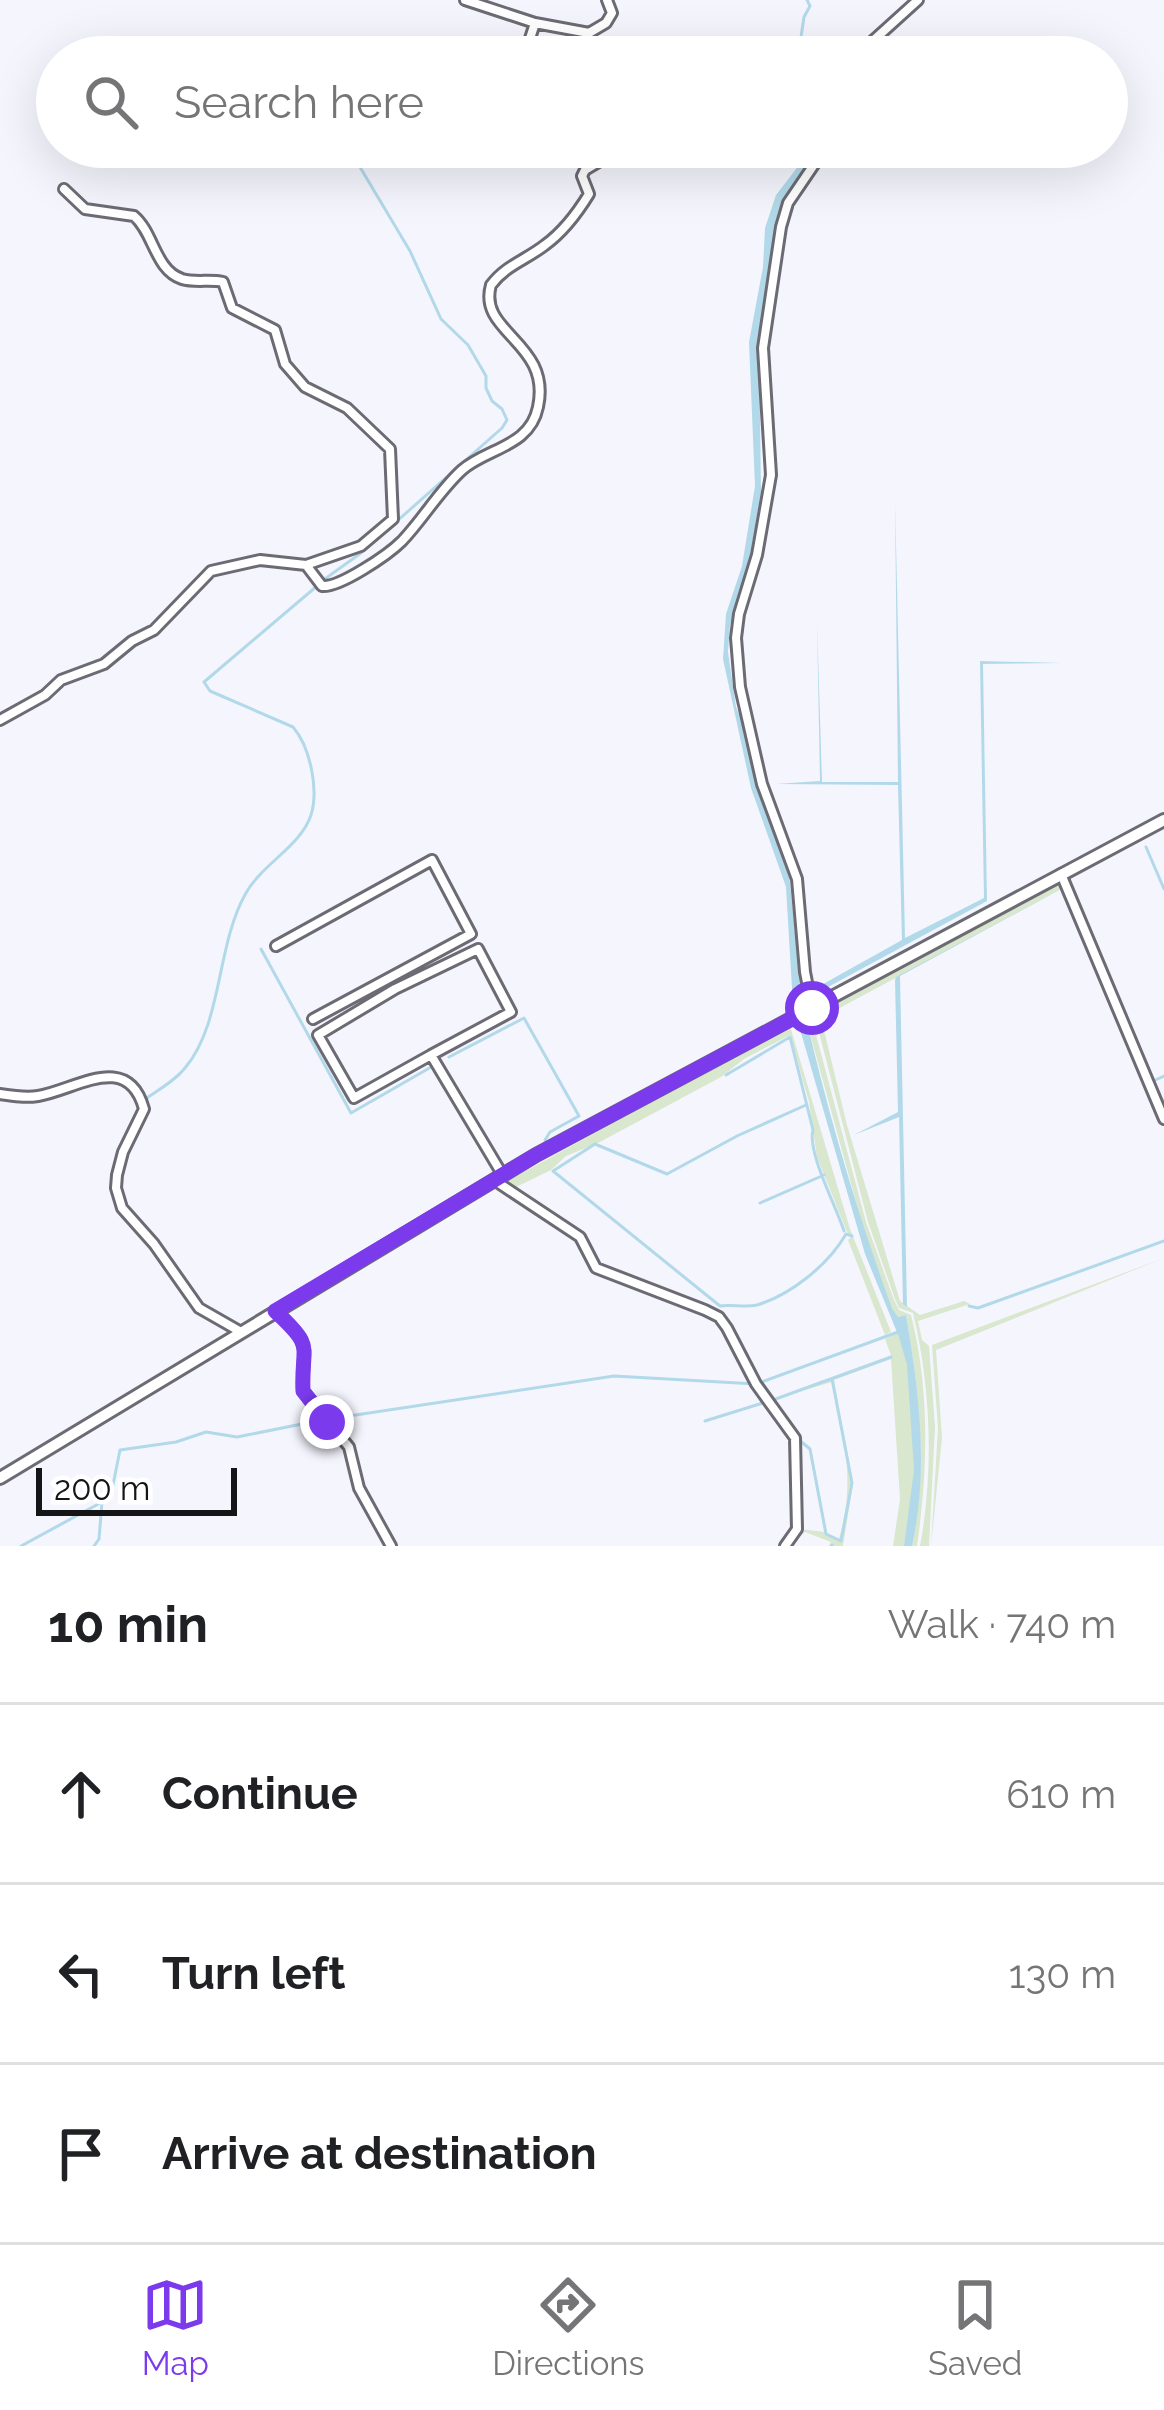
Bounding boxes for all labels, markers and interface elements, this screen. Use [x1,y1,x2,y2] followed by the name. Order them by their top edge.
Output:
[36,36,1128,168] search box
[78,69,144,135] icon: search
[174,76,424,129] text: Search here
[785,981,839,1035] route start
[300,1395,354,1449] route end
[36,1462,237,1515] scale bar
[54,1469,150,1508] text: 200 m
[48,1594,208,1654] text: 10 min
[888,1601,1116,1647] text: Walk · 740 m
[48,1761,114,1827] icon: ahead
[162,1767,358,1820] text: Continue
[1006,1771,1116,1817] text: 610 m
[48,1941,114,2007] icon: left
[162,1947,345,2000] text: Turn left
[1009,1951,1116,1997] text: 130 m
[48,2121,114,2187] icon: arrive
[162,2127,597,2180] text: Arrive at destination
[142,2272,209,2383] tab: Map
[492,2272,645,2383] tab: Directions
[928,2272,1022,2383] tab: Saved

